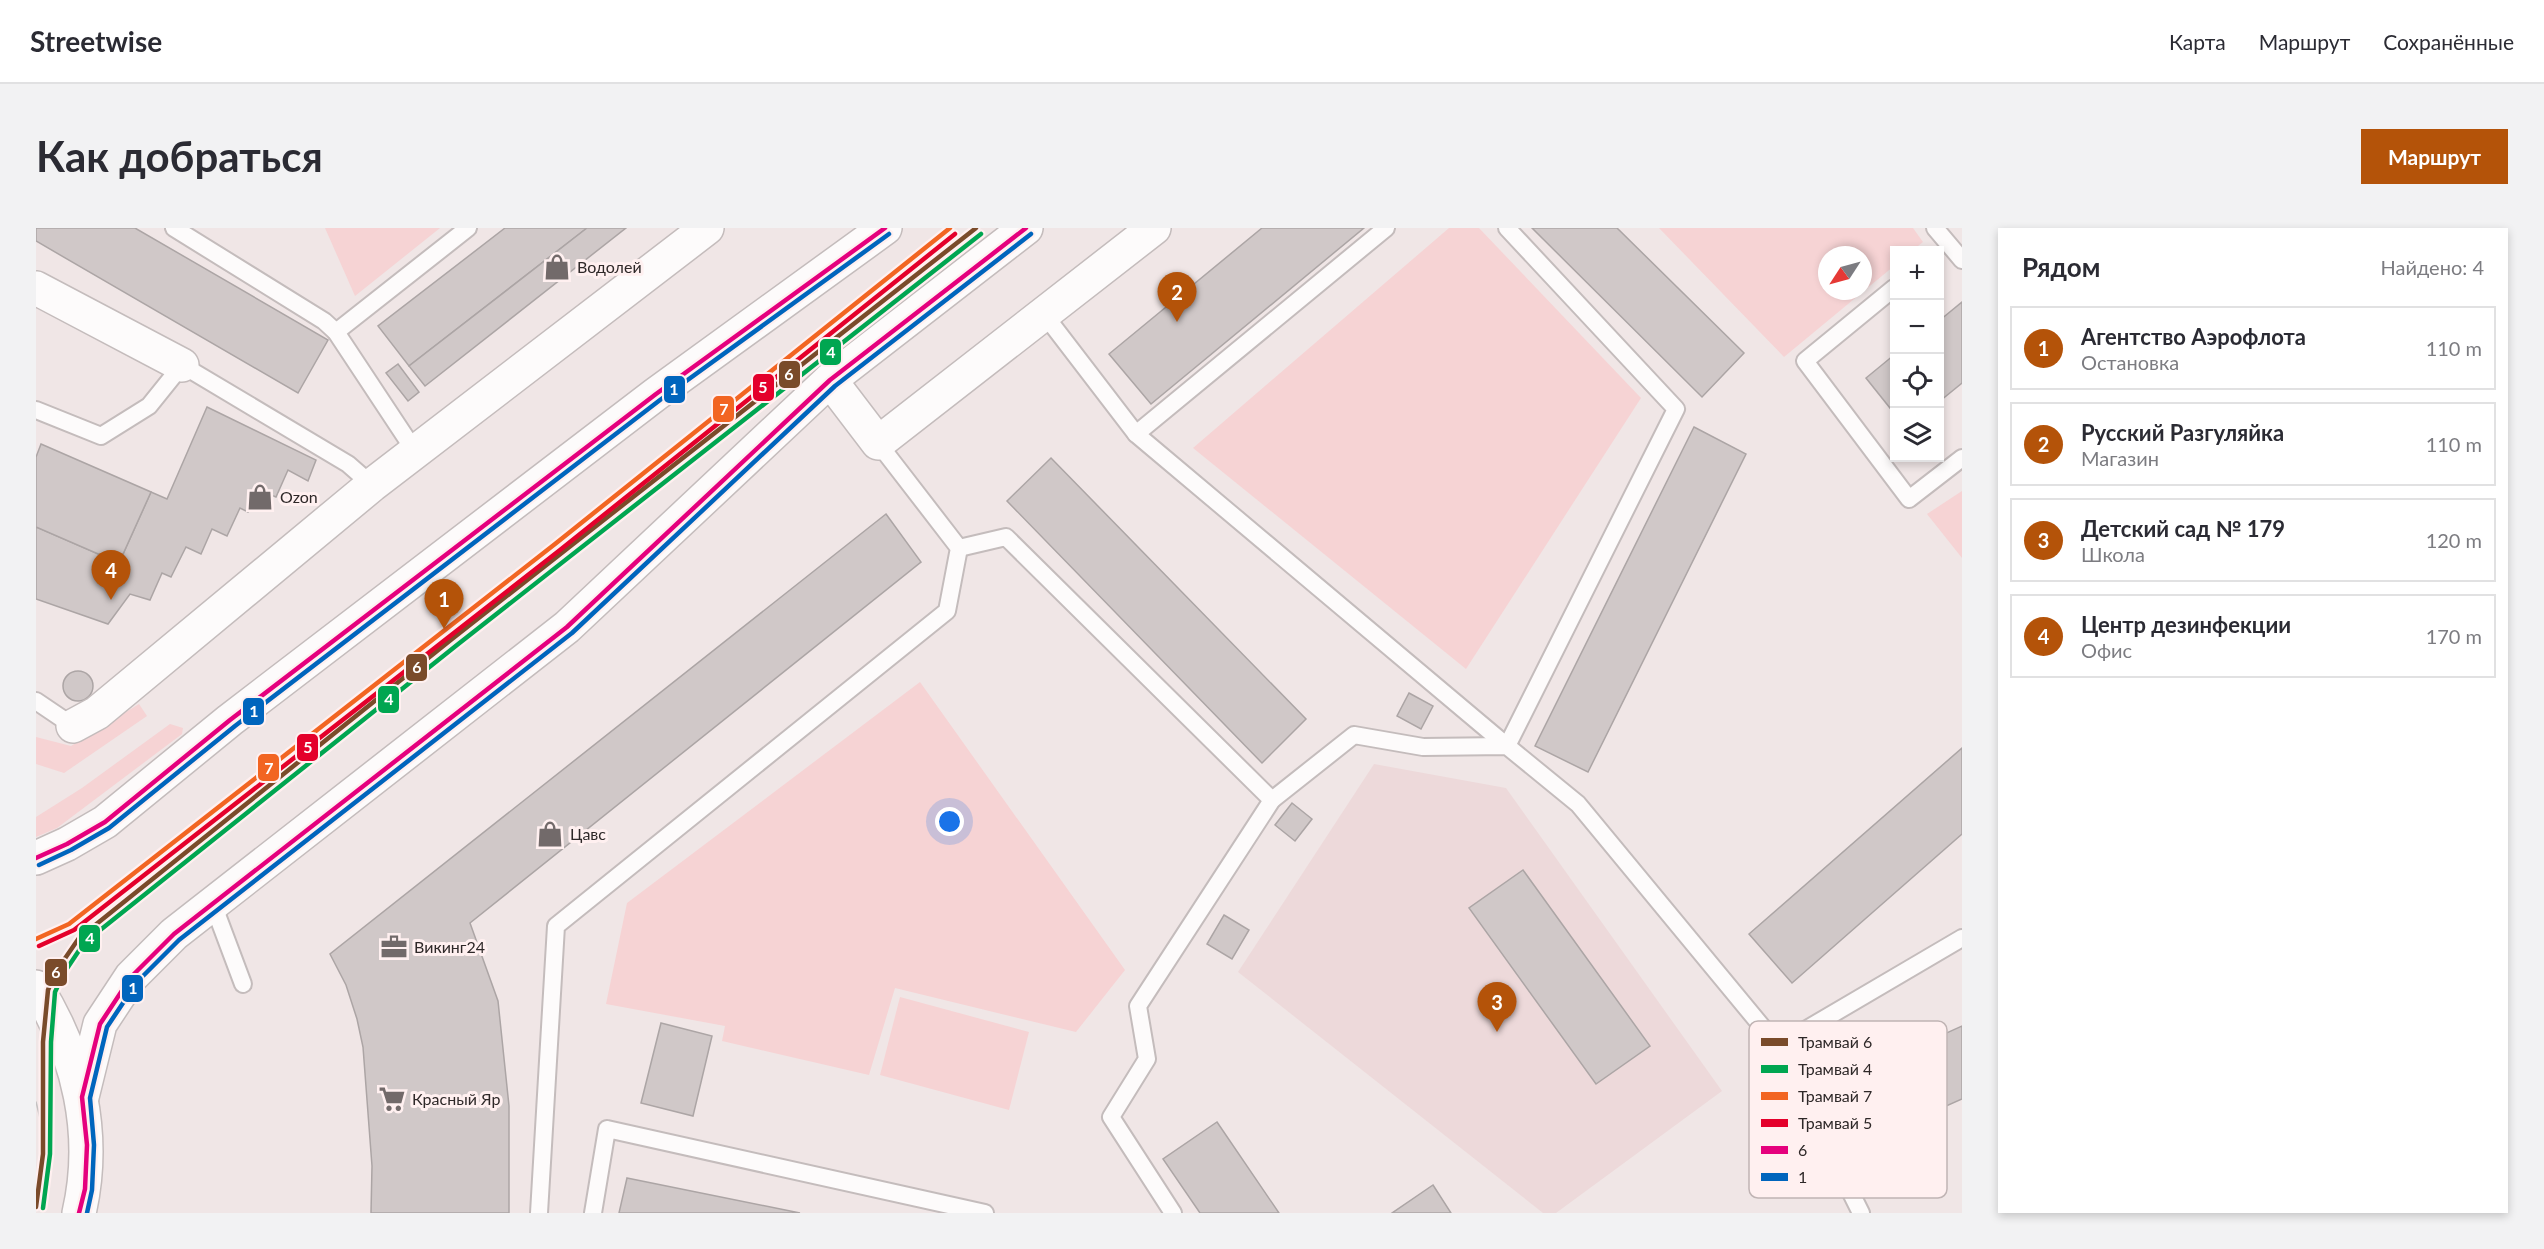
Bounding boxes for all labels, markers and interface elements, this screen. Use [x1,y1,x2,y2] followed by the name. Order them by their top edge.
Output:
[30,24,162,58] text: Streetwise
[2169,29,2226,54] text: Карта
[2259,29,2350,54] text: Маршрут
[2383,29,2514,54] text: Сохранённые
[2361,129,2508,184] button: Маршрут
[36,131,323,181] text: Как добраться
[1818,246,1872,300] north arrow
[1890,246,1944,462] map controls
[1890,246,1944,300] button: +
[2022,251,2100,283] text: Рядом
[542,252,572,282] shop icon: Водолей
[2381,255,2484,279] text: Найдено: 4
[577,257,642,276] place label: Водолей
[1158,272,1196,322] pin: 2
[1890,300,1944,354] button: −
[2081,323,2306,350] text: Агентство Аэрофлота
[2038,336,2049,360] text: 1
[2426,336,2482,360] text: 110 m
[819,338,842,366] line badge: 4
[826,342,836,361] text: 4
[2081,350,2179,374] text: Остановка
[1890,354,1944,408] button: locate
[778,360,801,389] line badge: 6
[784,364,794,383] text: 6
[752,373,775,402] line badge: 5
[663,375,686,404] line badge: 1
[758,377,768,396] text: 5
[669,379,679,398] text: 1
[712,395,735,423] line badge: 7
[719,399,729,418] text: 7
[1890,408,1944,462] button: layers
[2081,419,2284,446] text: Русский Разгуляйка
[2038,432,2049,456] text: 2
[2426,432,2482,456] text: 110 m
[2081,446,2159,470] text: Магазин
[245,482,275,512] shop icon: Ozon
[280,487,318,506] place label: Ozon
[2081,515,2285,542] text: Детский сад № 179
[2038,528,2049,552] text: 3
[2426,528,2482,552] text: 120 m
[2081,542,2145,566] text: Школа
[92,550,130,600] pin: 4
[424,580,464,629] pin: 1
[2081,611,2291,638] text: Центр дезинфекции
[2038,624,2049,648] text: 4
[2426,624,2482,648] text: 170 m
[2081,638,2132,662] text: Офис
[405,653,428,682] line badge: 6
[412,657,422,676] text: 6
[377,685,400,714] line badge: 4
[384,689,394,708] text: 4
[242,697,265,726] line badge: 1
[249,701,259,720] text: 1
[296,733,319,762] line badge: 5
[303,737,313,756] text: 5
[257,753,280,782] line badge: 7
[264,758,274,777] text: 7
[935,807,964,836] your location
[535,819,565,849] shop icon: Цавс
[570,824,606,843] place label: Цавс
[78,924,101,953] line badge: 4
[85,928,95,947] text: 4
[379,932,409,962] office icon: Викинг24
[414,937,485,956] place label: Викинг24
[44,958,68,987] line badge: 6
[51,962,61,981] text: 6
[121,974,144,1003] line badge: 1
[128,978,138,997] text: 1
[1478,982,1516,1032] pin: 3
[1749,1021,1947,1198] legend
[1798,1032,1872,1051] text: Трамвай 6
[1798,1059,1872,1078] text: Трамвай 4
[377,1084,407,1114] supermarket icon: Красный Яр
[1798,1086,1872,1105] text: Трамвай 7
[412,1089,501,1108] place label: Красный Яр
[1798,1113,1872,1132] text: Трамвай 5
[1798,1140,1807,1159] text: 6
[1798,1167,1807,1186] text: 1

